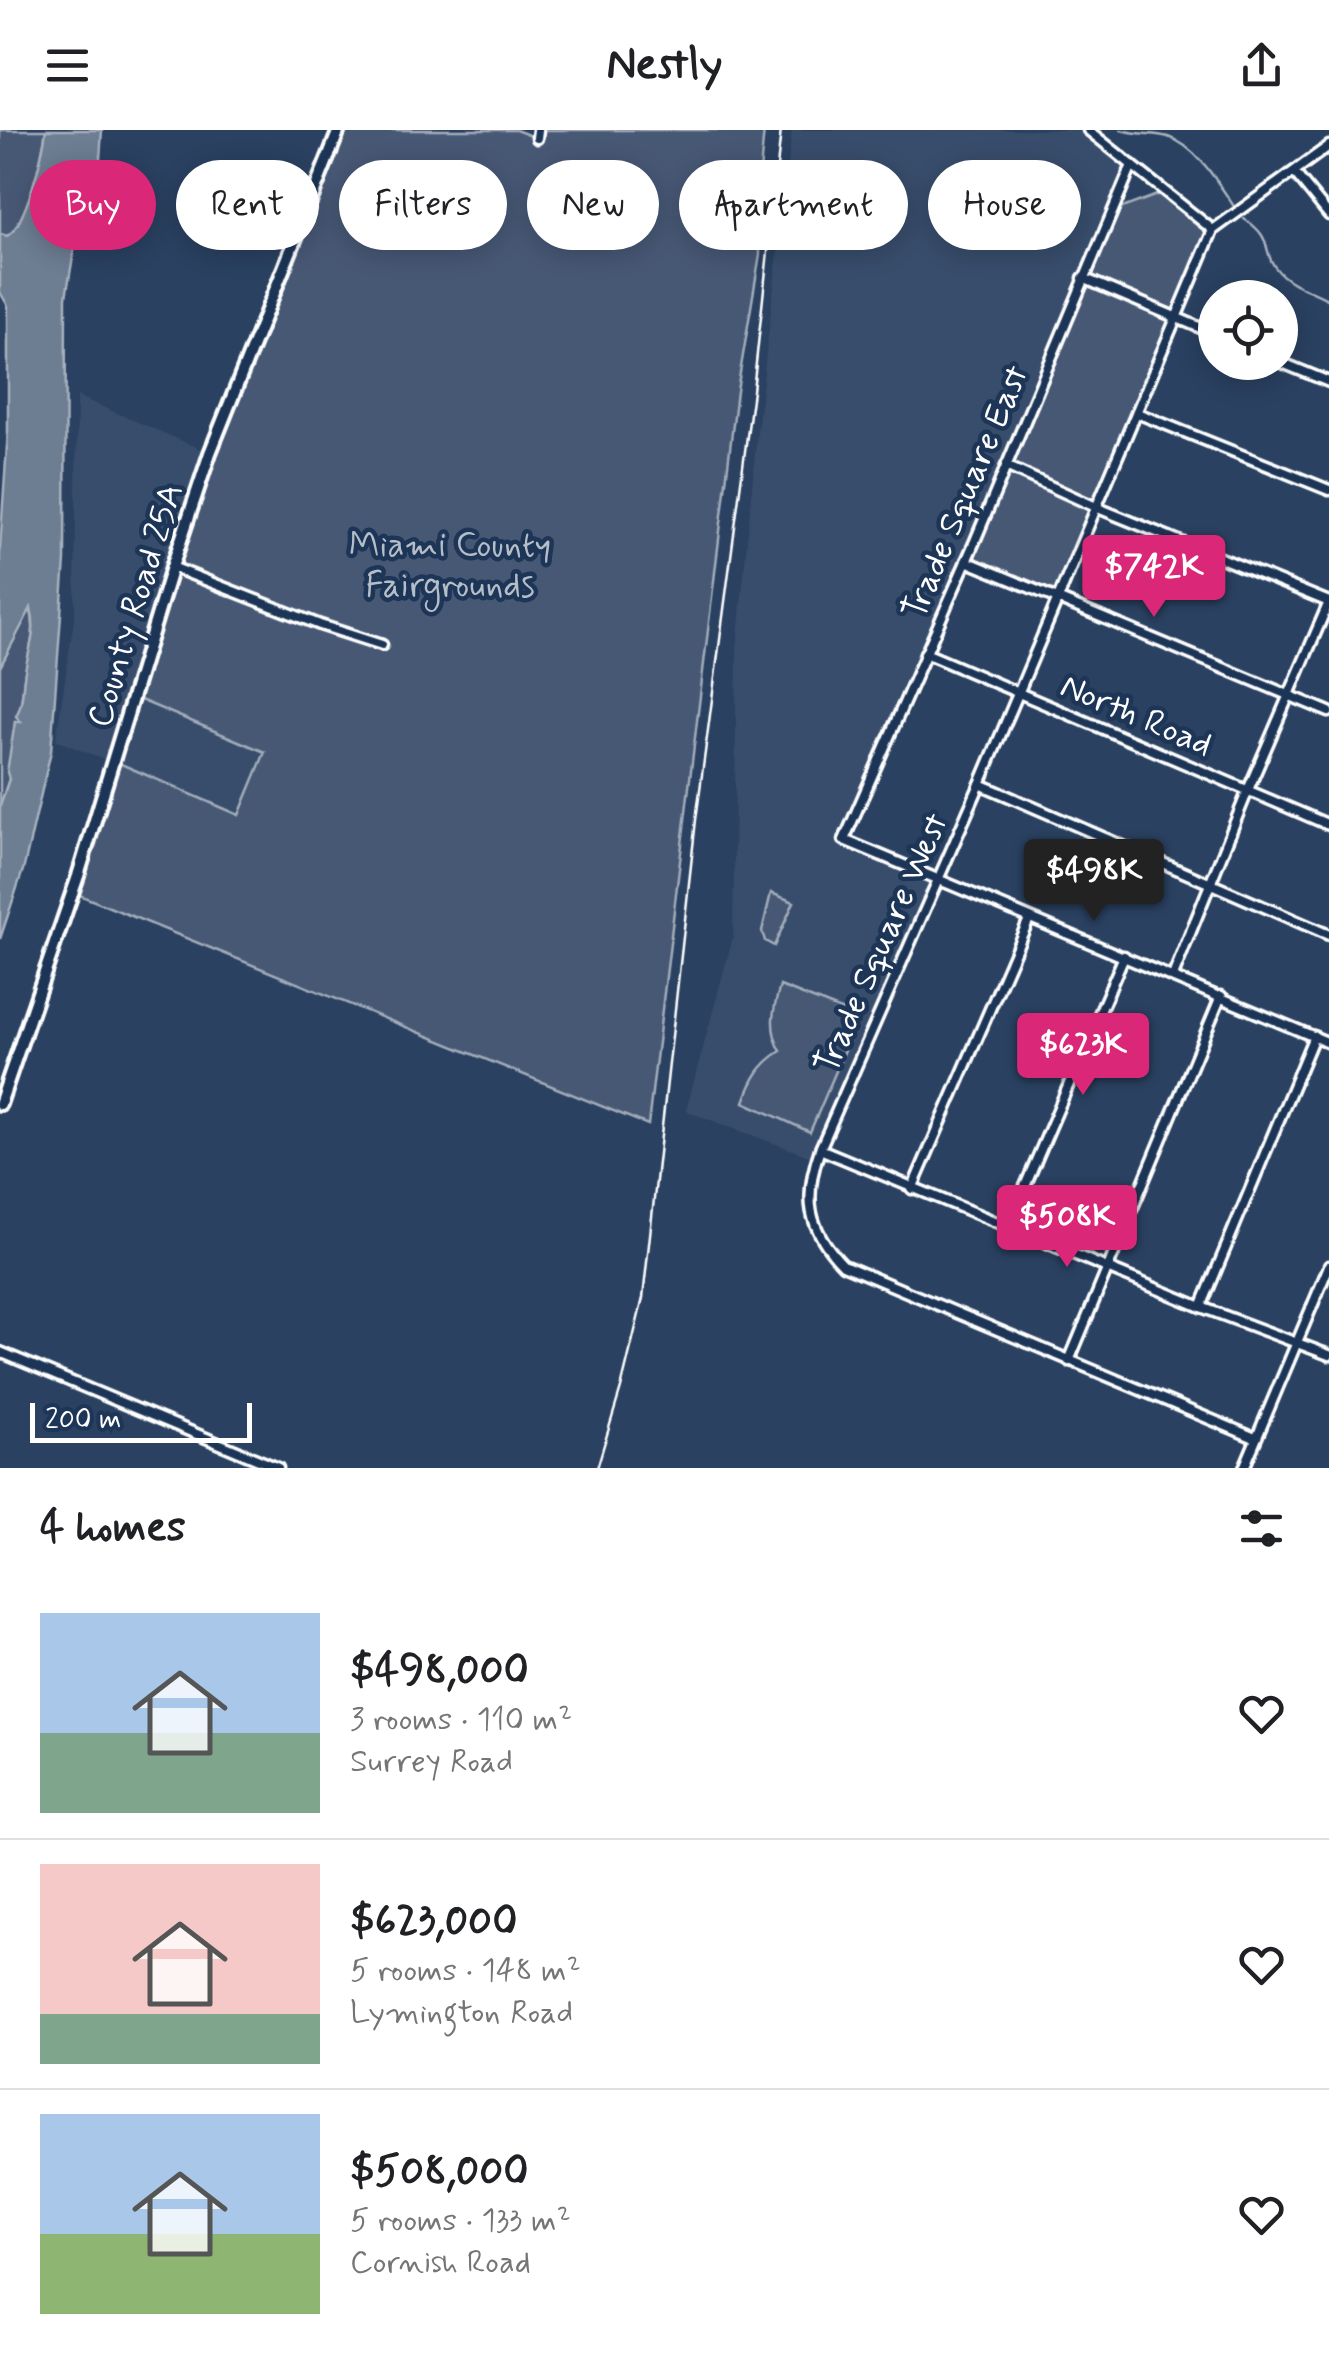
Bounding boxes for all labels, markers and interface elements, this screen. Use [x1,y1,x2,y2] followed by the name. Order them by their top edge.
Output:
[606,36,723,95] text: Nestly
[40,38,95,93] icon: menu
[1234,38,1289,93] icon: share
[30,160,156,250] chip: Buy
[176,160,319,250] chip: Rent
[339,160,507,250] chip: Filters
[527,160,659,250] chip: New
[679,160,908,250] chip: Apartment
[928,160,1081,250] chip: House
[1198,280,1298,380] map controls
[1198,280,1298,380] button: locate
[892,359,1040,627] street label: Trade Square East
[77,478,195,733] street label: County Road 25A
[349,523,551,612] park label: Miami County Fairgrounds
[1084,535,1224,620] pin: $742K
[1104,546,1204,588] text: $742K
[1053,663,1219,768] street label: North Road
[804,806,960,1081] street label: Trade Square West
[1024,839,1164,924] pin: $498K
[1046,850,1142,892] text: $498K
[1013,1013,1153,1098] pin: $623K
[1039,1024,1127,1066] text: $623K
[997,1185,1137,1270] pin: $508K
[1019,1196,1115,1238] text: $508K
[30,1398,252,1442] scale bar
[45,1402,121,1439] text: 200 m
[40,1501,186,1556] text: 4 homes
[1234,1501,1289,1556] icon: filters
[350,1644,529,1699] text: $498,000
[120,1653,240,1773] icon: home
[1234,1686,1289,1741] icon: heart
[350,1699,572,1741] text: 3 rooms · 110 m²
[350,1741,513,1783] text: Surrey Road
[350,1895,517,1950] text: $623,000
[120,1904,240,2024] icon: home
[1234,1937,1289,1992] icon: heart
[350,1950,581,1992] text: 5 rooms · 148 m²
[350,1992,573,2034] text: Lymington Road
[350,2145,528,2200] text: $508,000
[120,2154,240,2274] icon: home
[1234,2187,1289,2242] icon: heart
[350,2200,571,2242] text: 5 rooms · 133 m²
[350,2242,531,2284] text: Cornish Road

